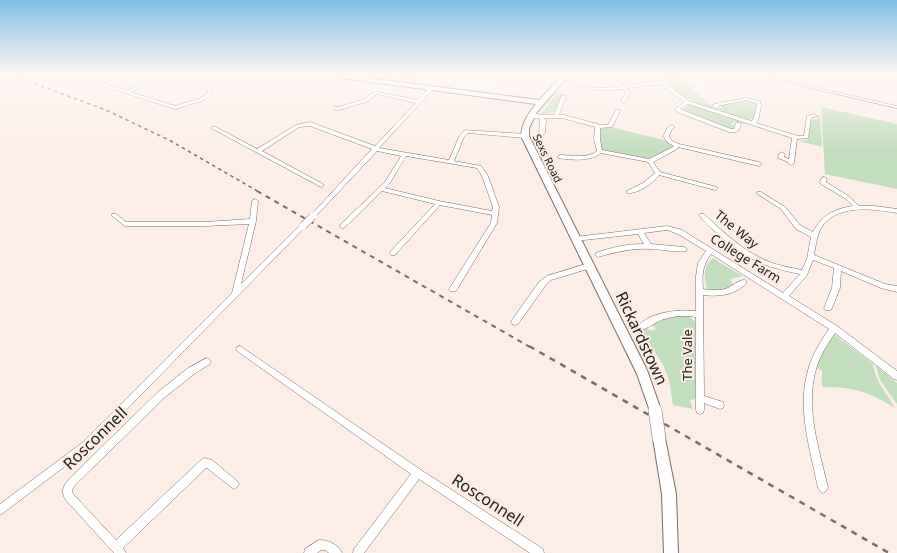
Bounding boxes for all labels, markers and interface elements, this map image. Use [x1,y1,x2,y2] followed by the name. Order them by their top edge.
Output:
[530,131,566,185] street label: Sexs Road
[711,206,763,253] street label: The Way
[707,229,785,287] street label: College Farm
[611,288,673,388] street label: Rickardstown
[678,329,696,381] street label: The Vale
[58,402,132,474] street label: Rosconnell
[448,469,528,531] street label: Rosconnell

